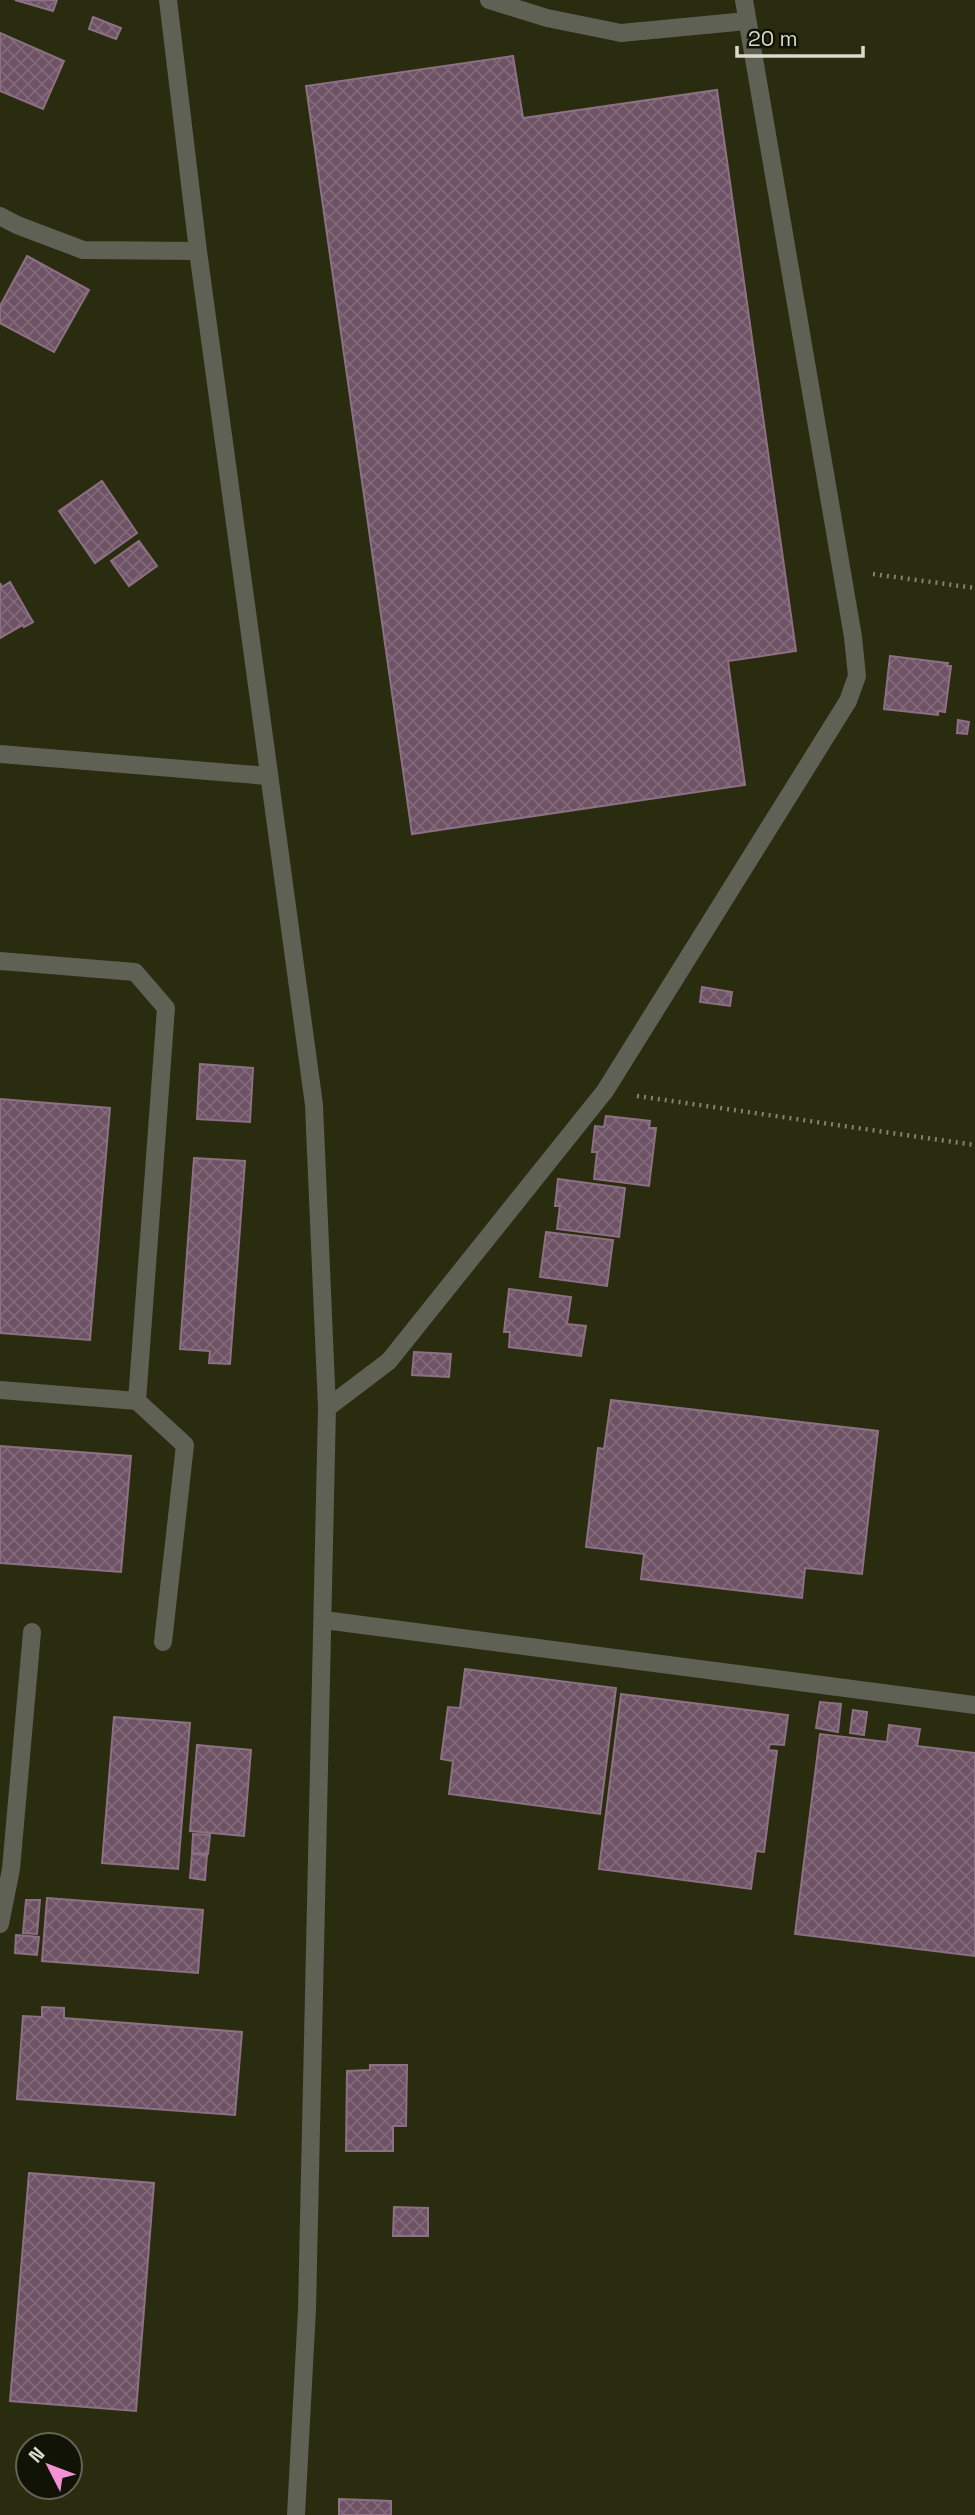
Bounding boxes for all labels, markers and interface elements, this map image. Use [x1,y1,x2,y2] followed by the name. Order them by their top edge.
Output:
[737,14,863,58] scale bar
[748,25,798,52] text: 20 m
[14,2431,84,2501] north arrow
[23,2442,50,2468] text: N

